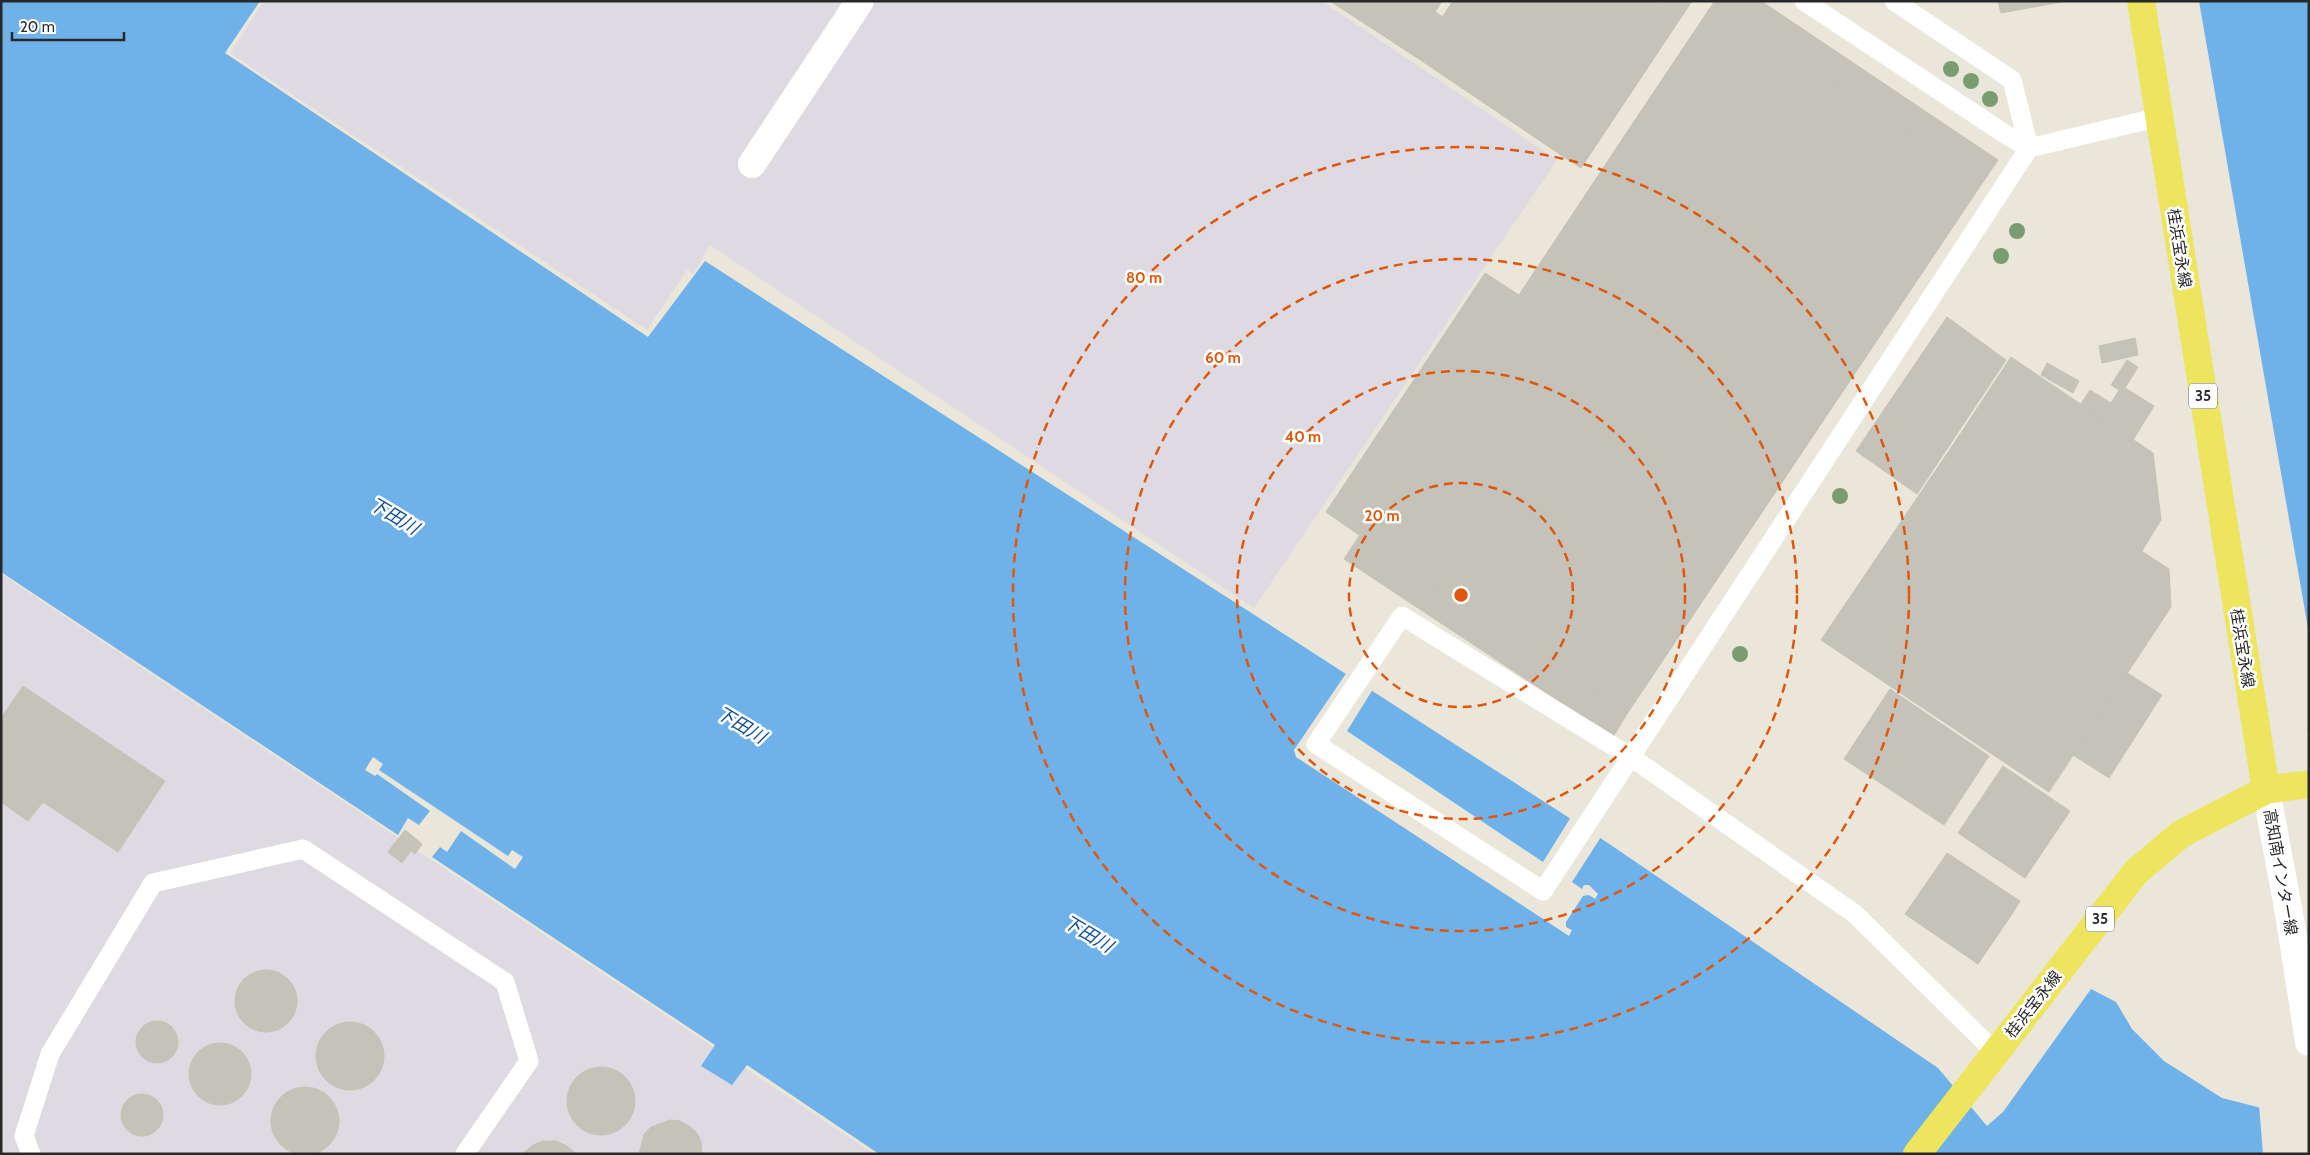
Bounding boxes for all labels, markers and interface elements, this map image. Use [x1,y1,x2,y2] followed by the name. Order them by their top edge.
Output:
[12,10,125,42] scale bar
[20,18,55,36] text: 20 m
[2164,207,2195,289] street label: 桂浜宝永線
[1126,269,1162,287] text: 80 m
[1205,349,1241,367] text: 60 m
[2189,384,2217,408] road number: 35
[1285,428,1321,446] text: 40 m
[365,493,425,540] water label: 下田川
[1365,507,1399,525] text: 20 m
[1452,586,1470,604] centre of rings
[2227,607,2258,689] street label: 桂浜宝永線
[712,702,772,749] water label: 下田川
[2260,807,2301,937] street label: 高知南インター線
[2086,906,2114,932] road number: 35
[1059,911,1119,958] water label: 下田川
[2001,967,2066,1042] street label: 桂浜宝永線

